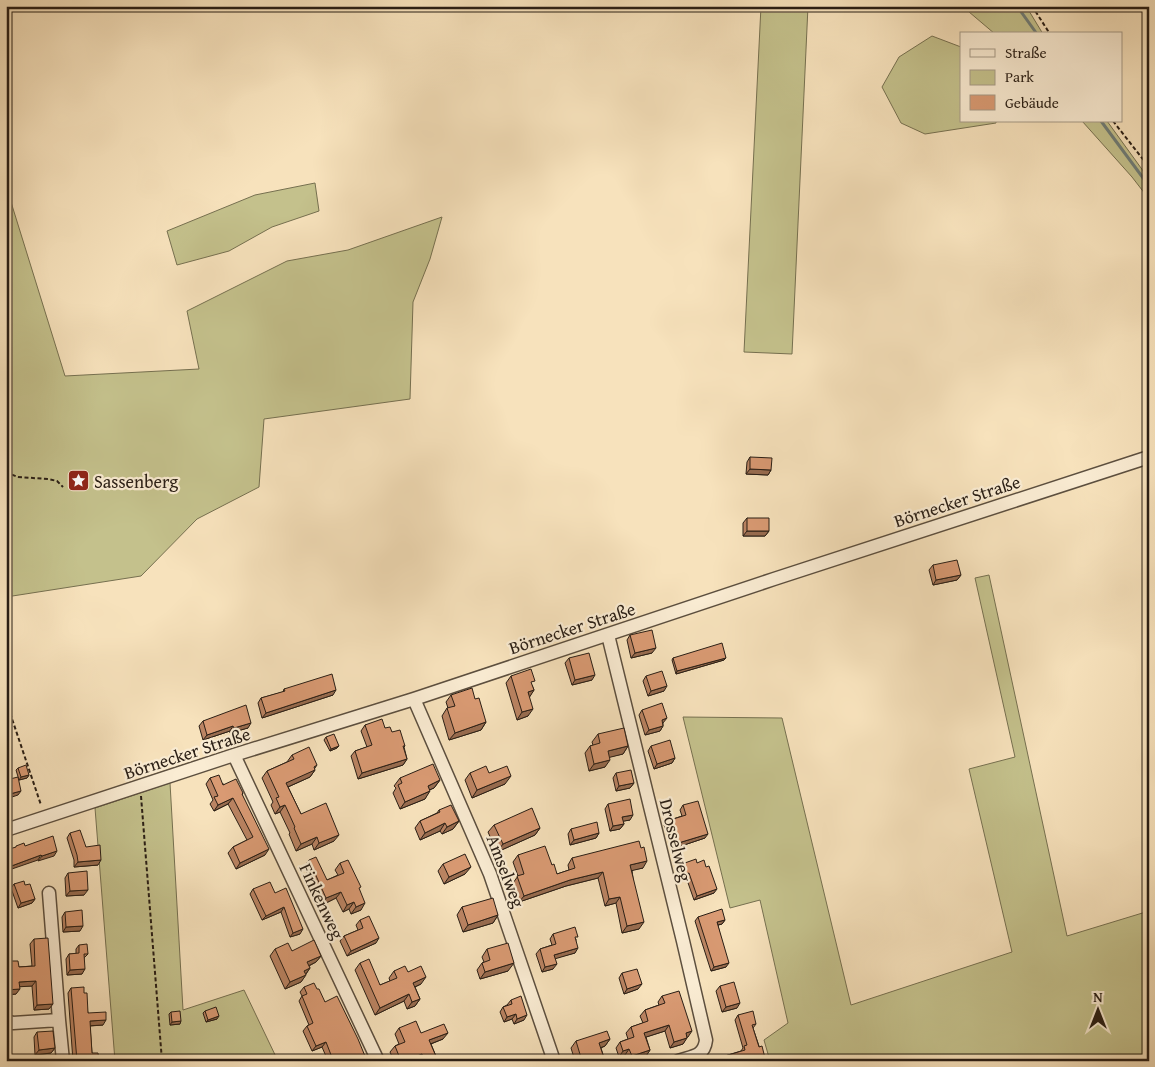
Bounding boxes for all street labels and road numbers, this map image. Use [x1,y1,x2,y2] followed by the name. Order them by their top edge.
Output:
[890,468,1024,534] street label: Börnecker Straße
[505,595,639,661] street label: Börnecker Straße
[120,720,254,786] street label: Börnecker Straße
[653,796,699,884] street label: Drosselweg
[480,831,532,911] street label: Amselweg
[293,859,351,943] street label: Finkenweg

